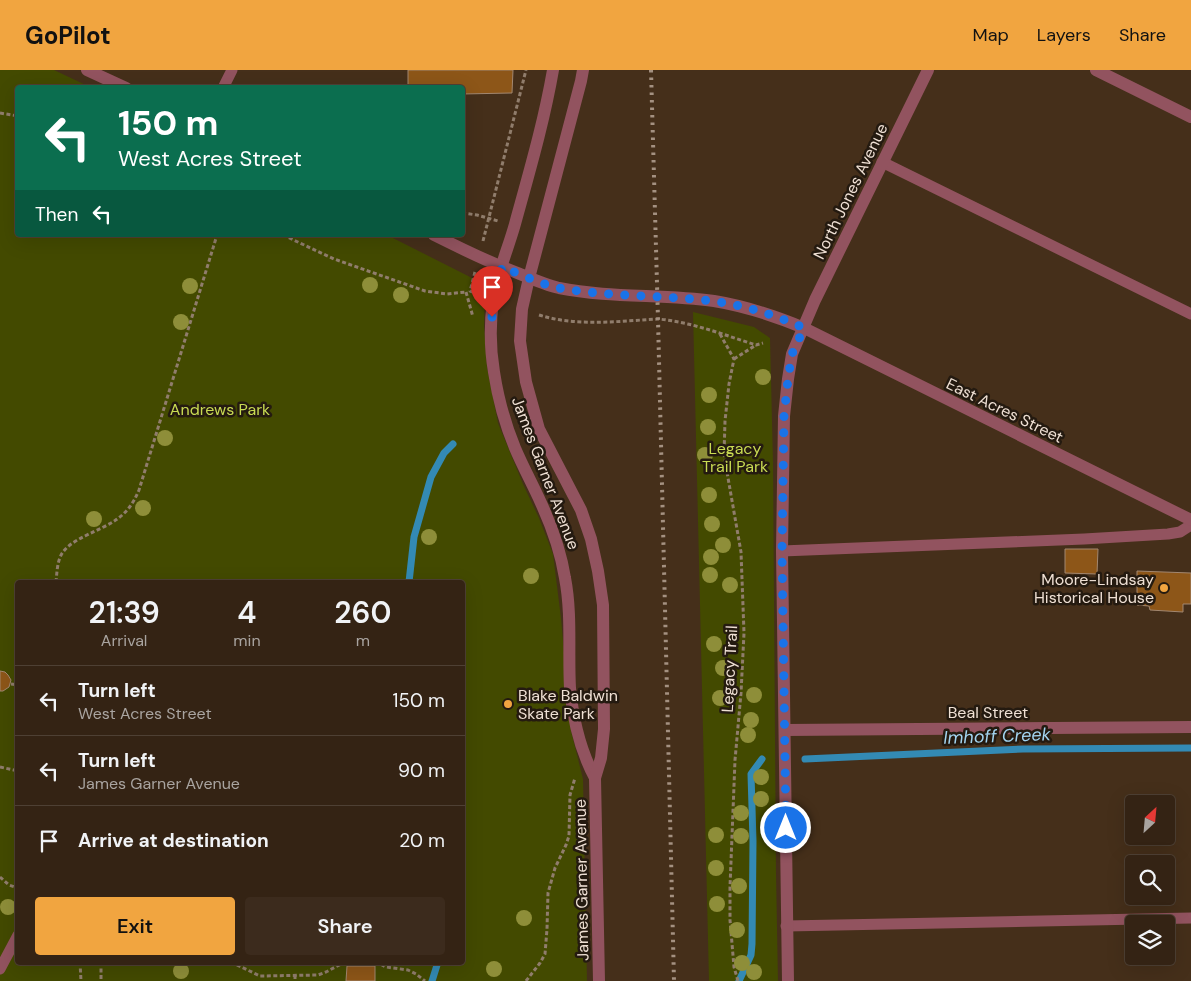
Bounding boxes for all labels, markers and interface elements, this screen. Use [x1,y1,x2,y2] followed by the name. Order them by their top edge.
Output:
[25,20,111,51] text: GoPilot
[973,23,1009,47] text: Map
[1037,23,1091,47] text: Layers
[1119,23,1166,47] text: Share
[118,100,218,146] text: 150 m
[35,105,100,170] icon: left
[808,120,892,263] street label: North Jones Avenue
[118,144,302,173] text: West Acres Street
[88,200,116,228] icon: left
[35,202,78,227] text: Then
[471,266,513,317] pin
[478,273,506,301] icon: arrive
[943,373,1067,448] street label: East Acres Street
[507,394,584,553] street label: James Garner Avenue
[170,399,270,420] park label: Andrews Park
[702,438,768,477] park label: Legacy Trail Park
[1034,569,1154,608] place label: Moore-Lindsay Historical House
[1158,582,1170,594] marker: Moore-Lindsay Historical House
[89,593,160,632] text: 21:39
[237,593,256,632] text: 4
[334,593,391,632] text: 260
[717,625,742,713] street label: Legacy Trail
[101,630,147,651] text: Arrival
[233,630,261,651] text: min
[356,630,370,651] text: m
[78,678,156,703] text: Turn left
[518,685,618,724] place label: Blake Baldwin Skate Park
[35,687,63,715] icon: left
[393,688,445,713] text: 150 m
[502,698,514,710] marker: Blake Baldwin Skate Park
[948,702,1028,723] street label: Beal Street
[78,703,212,724] text: West Acres Street
[943,722,1052,750] water label: Imhoff Creek
[78,748,156,773] text: Turn left
[35,757,63,785] icon: left
[398,758,445,783] text: 90 m
[78,773,240,794] text: James Garner Avenue
[1125,795,1175,845] north arrow
[1125,795,1175,965] map controls
[570,799,593,961] street label: James Garner Avenue
[759,801,811,853] position arrow
[35,827,63,855] icon: arrive
[78,828,269,853] text: Arrive at destination
[399,828,445,853] text: 20 m
[1125,855,1175,905] button: search
[35,897,235,955] button: Exit
[245,897,445,955] button: Share
[1125,915,1175,965] button: layers

